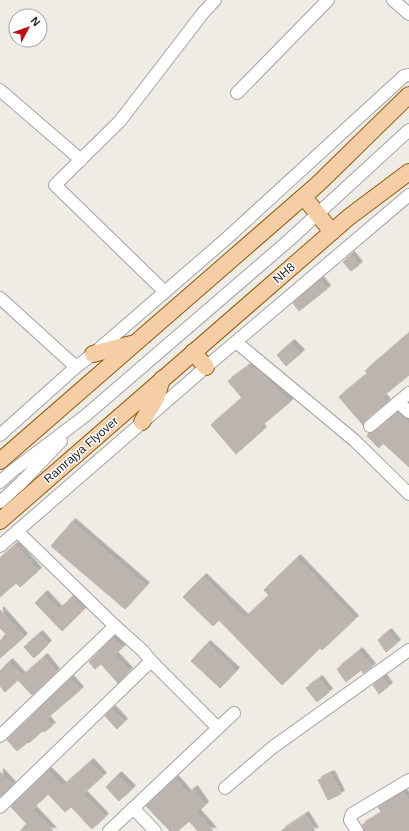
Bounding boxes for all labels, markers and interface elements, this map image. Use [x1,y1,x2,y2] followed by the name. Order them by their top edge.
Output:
[8,8,48,48] north arrow
[28,15,43,28] text: N
[270,260,298,286] street label: NH8
[41,414,121,486] street label: Ramrajya Flyover

